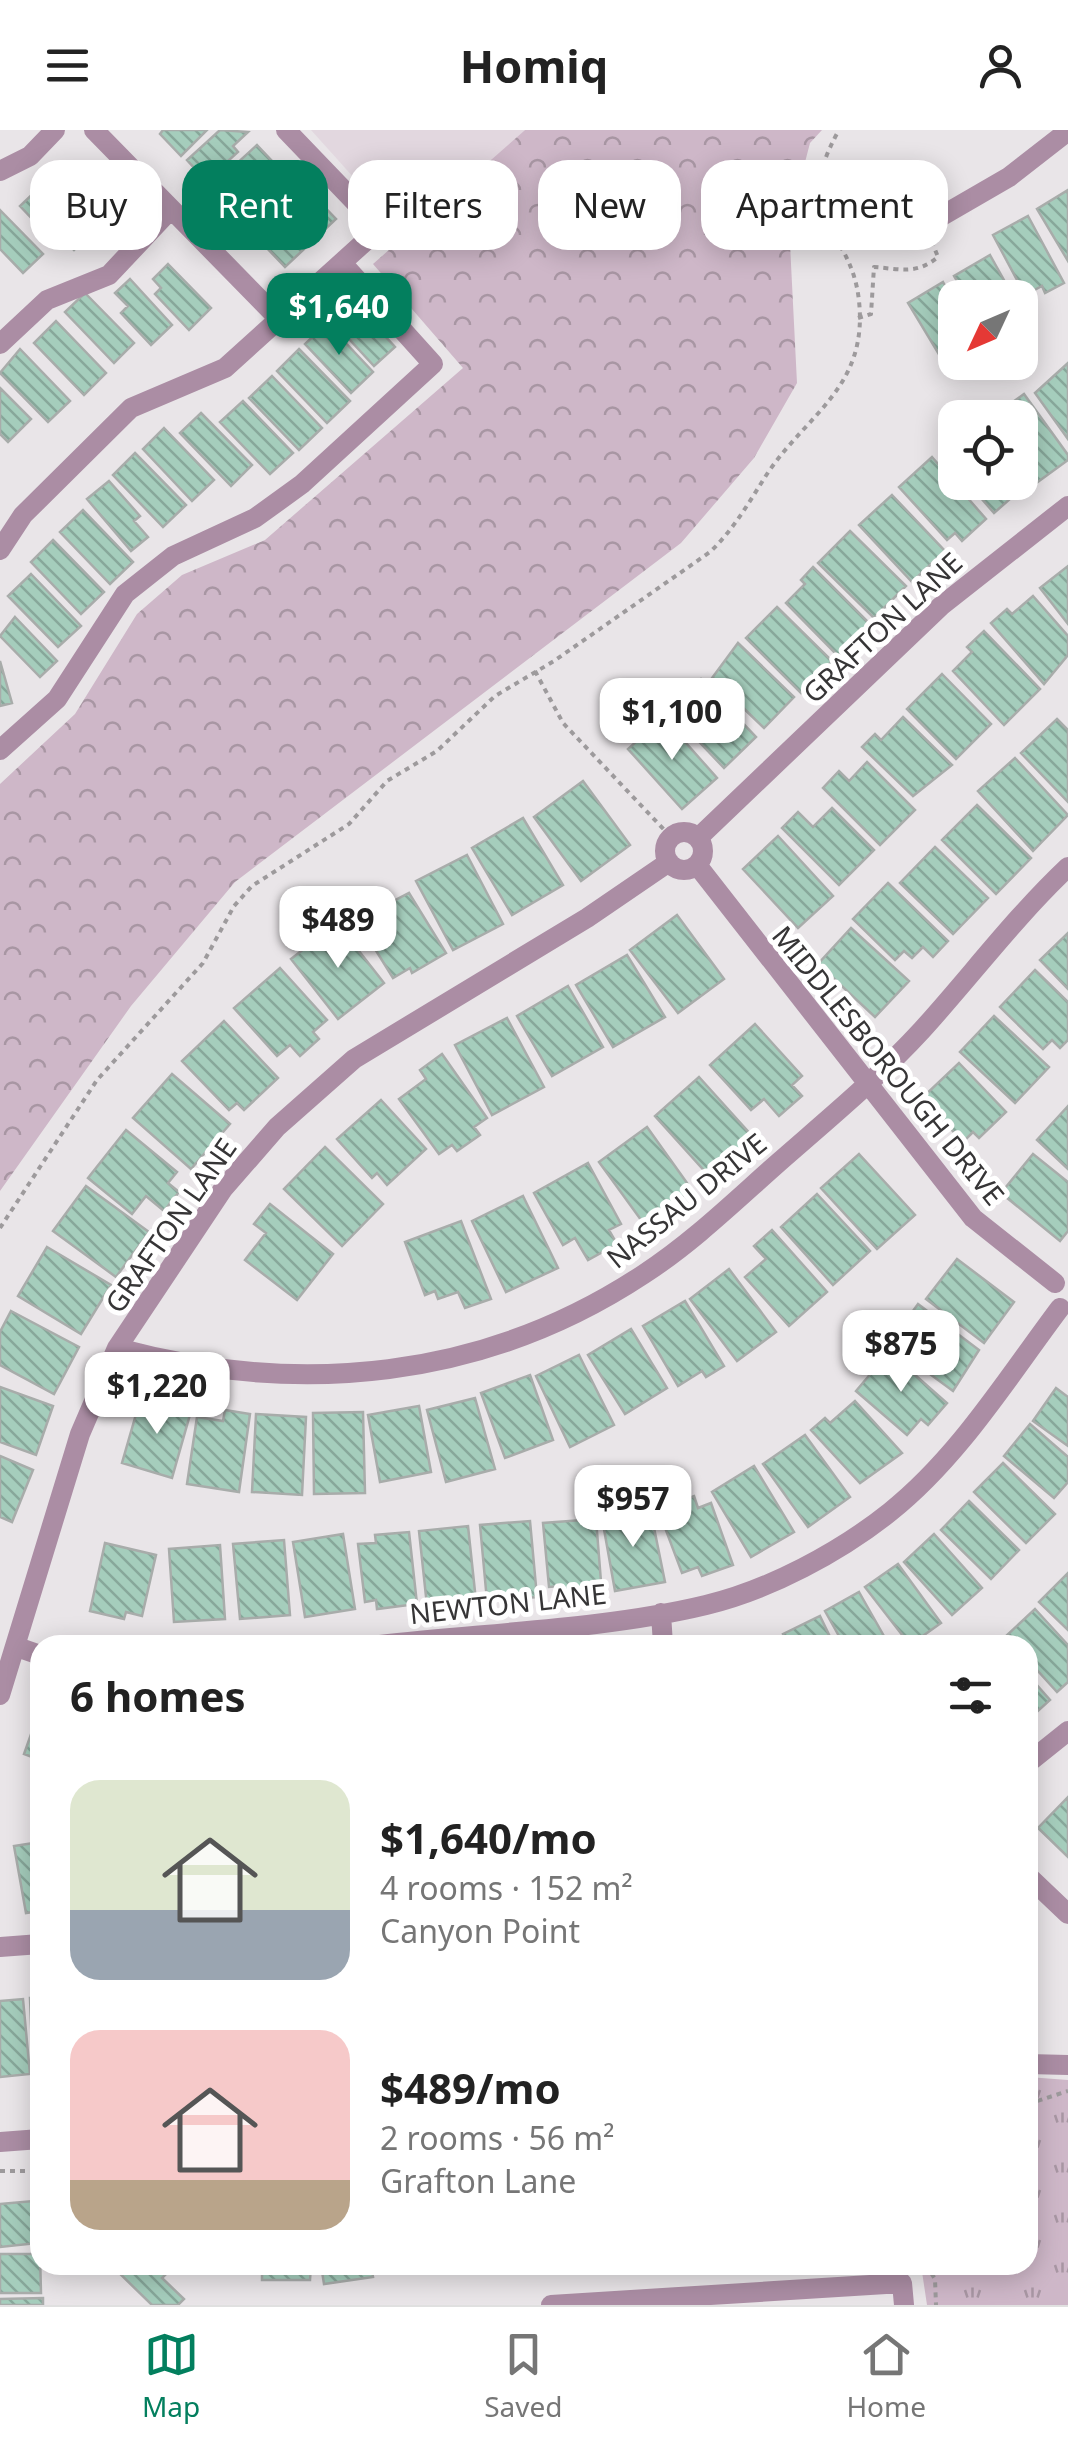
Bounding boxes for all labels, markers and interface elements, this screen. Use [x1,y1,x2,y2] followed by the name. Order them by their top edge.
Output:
[460,35,608,96] text: Homiq
[40,38,95,93] icon: menu
[973,38,1028,93] icon: person
[30,160,162,250] chip: Buy
[182,160,328,250] chip: Rent
[348,160,518,250] chip: Filters
[538,160,681,250] chip: New
[701,160,948,250] chip: Apartment
[258,273,420,358] pin: $1,640
[938,280,1038,380] north arrow
[938,280,1038,500] map controls
[289,284,389,327] text: $1,640
[938,400,1038,500] button: locate
[794,543,970,711] street label: GRAFTON LANE
[591,678,753,763] pin: $1,100
[622,689,722,732] text: $1,100
[279,886,397,971] pin: $489
[301,897,375,940] text: $489
[764,917,1014,1213] street label: MIDDLESBOROUGH DRIVE
[598,1124,774,1276] street label: NASSAU DRIVE
[96,1130,244,1320] street label: GRAFTON LANE
[842,1310,960,1395] pin: $875
[864,1321,938,1364] text: $875
[76,1352,238,1437] pin: $1,220
[107,1363,207,1406] text: $1,220
[574,1465,692,1550] pin: $957
[596,1476,670,1519] text: $957
[408,1574,608,1632] street label: NEWTON LANE
[70,1667,246,1724] text: 6 homes
[943,1668,998,1723] icon: filters
[380,1809,597,1866] text: $1,640/mo
[150,1820,270,1940] icon: home
[380,1866,633,1909] text: 4 rooms · 152 m²
[380,1909,580,1952] text: Canyon Point
[380,2059,561,2116] text: $489/mo
[150,2070,270,2190] icon: home
[380,2116,614,2159] text: 2 rooms · 56 m²
[380,2159,576,2202] text: Grafton Lane
[142,2327,200,2425] tab: Map
[484,2327,562,2425] tab: Saved
[846,2327,926,2425] tab: Home

